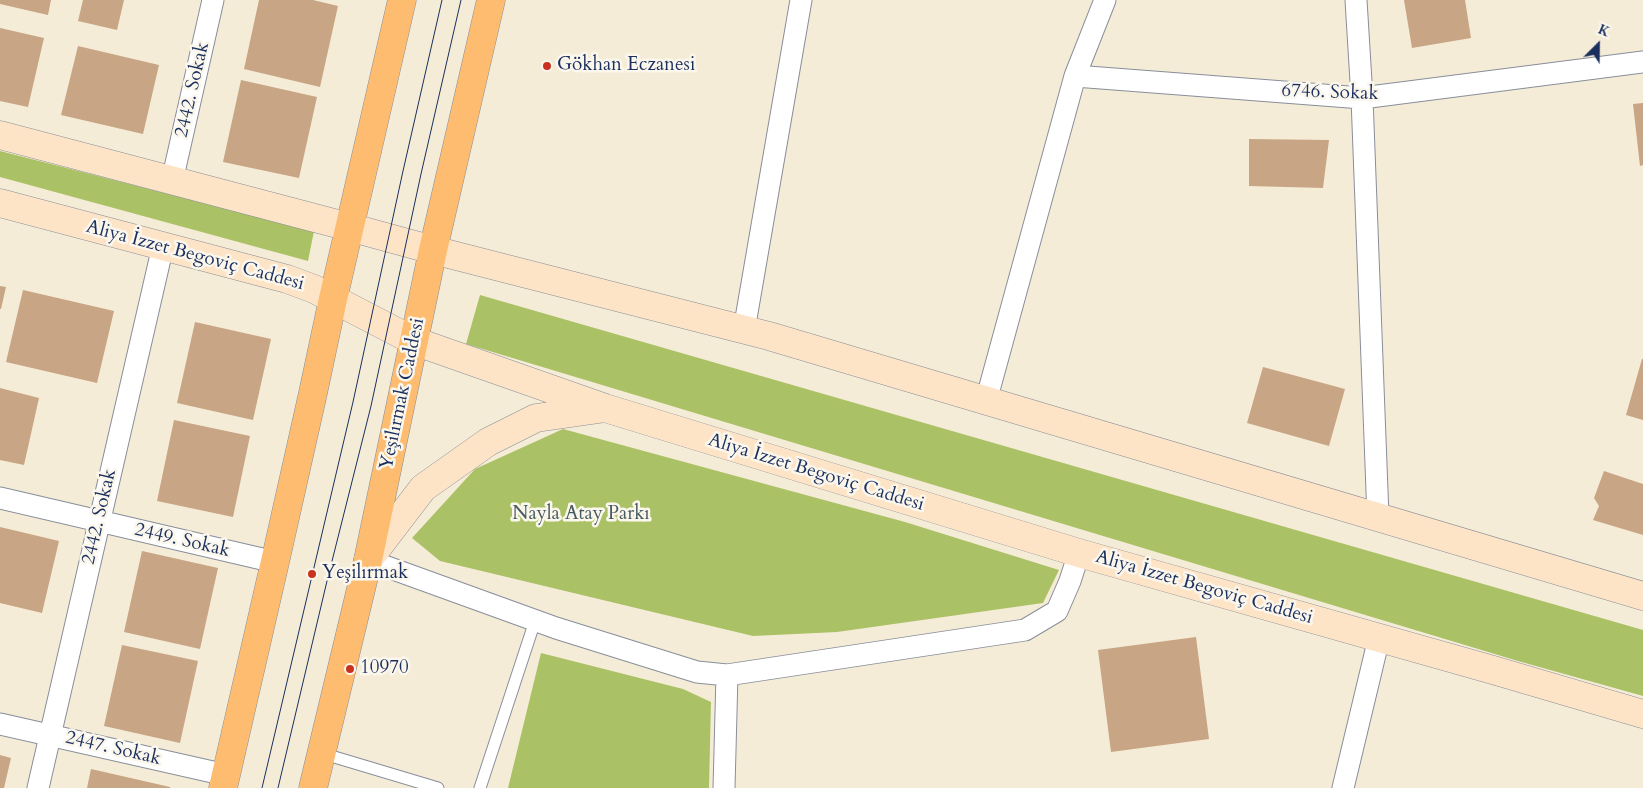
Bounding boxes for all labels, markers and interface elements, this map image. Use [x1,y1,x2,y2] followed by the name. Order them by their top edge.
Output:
[1573,20,1623,70] north arrow
[1595,20,1613,42] text: K
[171,40,215,140] street label: 2442. Sokak
[557,55,695,77] place label: Gökhan Eczanesi
[541,60,553,72] marker: Gökhan Eczanesi
[1281,80,1379,106] street label: 6746. Sokak
[84,216,306,296] street label: Aliya İzzet Begoviç Caddesi
[376,316,430,472] street label: Yeşilırmak Caddesi
[705,429,927,517] street label: Aliya İzzet Begoviç Caddesi
[78,467,122,567] street label: 2442. Sokak
[512,504,650,526] park label: Nayla Atay Parkı
[132,519,232,563] street label: 2449. Sokak
[1093,546,1315,630] street label: Aliya İzzet Begoviç Caddesi
[322,563,408,585] place label: Yeşilırmak
[306,568,318,580] marker: Yeşilırmak
[360,658,409,680] place label: 10970
[344,663,356,675] marker: 10970
[63,727,163,771] street label: 2447. Sokak

